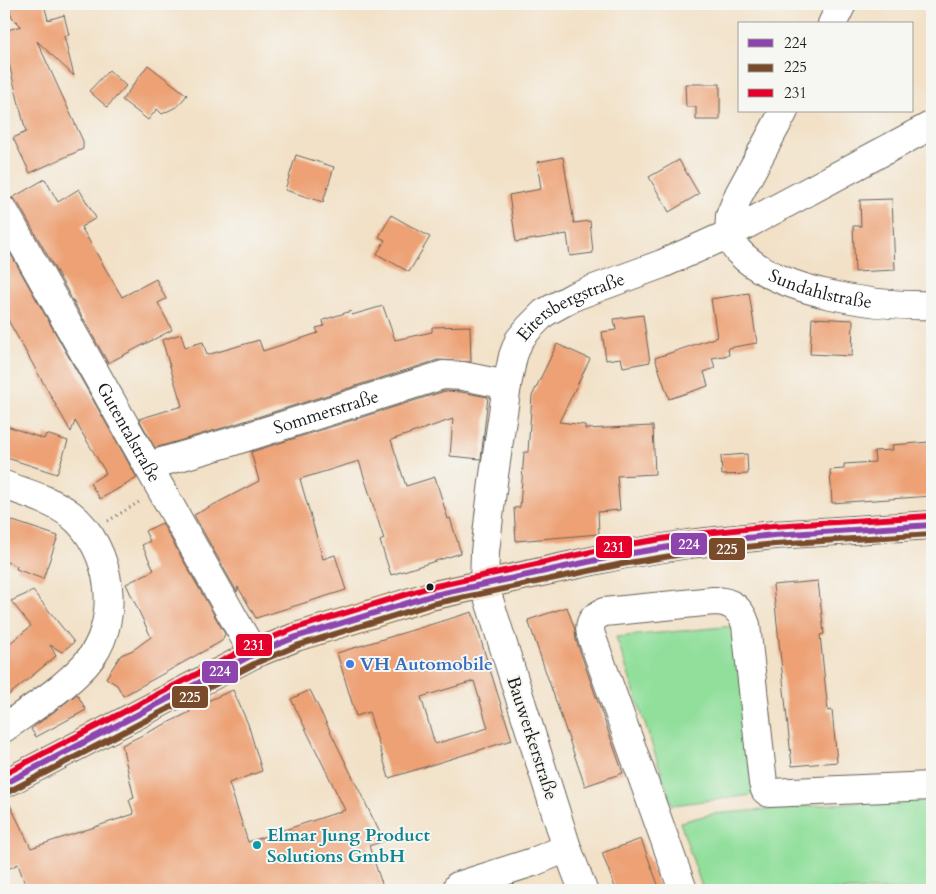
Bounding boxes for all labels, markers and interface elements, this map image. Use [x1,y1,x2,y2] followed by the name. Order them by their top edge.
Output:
[738,22,914,112] legend
[784,33,807,53] text: 224
[784,57,807,77] text: 225
[784,83,807,103] text: 231
[765,263,874,314] street label: Sundahlstraße
[511,266,628,346] street label: Eitersbergstraße
[91,378,167,487] street label: Gutentalstraße
[270,384,382,440] street label: Sommerstraße
[670,532,708,556] line badge: 224
[595,535,633,559] line badge: 231
[678,535,700,554] text: 224
[708,537,746,561] line badge: 225
[603,538,625,557] text: 231
[716,540,738,559] text: 225
[425,582,435,592] unlabelled marker
[235,633,273,657] line badge: 231
[243,636,265,655] text: 231
[360,652,493,677] place label: VH Automobile
[344,658,356,670] marker: VH Automobile
[201,660,239,684] line badge: 224
[209,662,231,681] text: 224
[500,673,564,803] street label: Bauwerkerstraße
[171,685,209,709] line badge: 225
[179,688,201,707] text: 225
[267,823,430,869] place label: Elmar Jung Product Solutions GmbH
[251,839,263,851] marker: Elmar Jung Product Solutions GmbH

